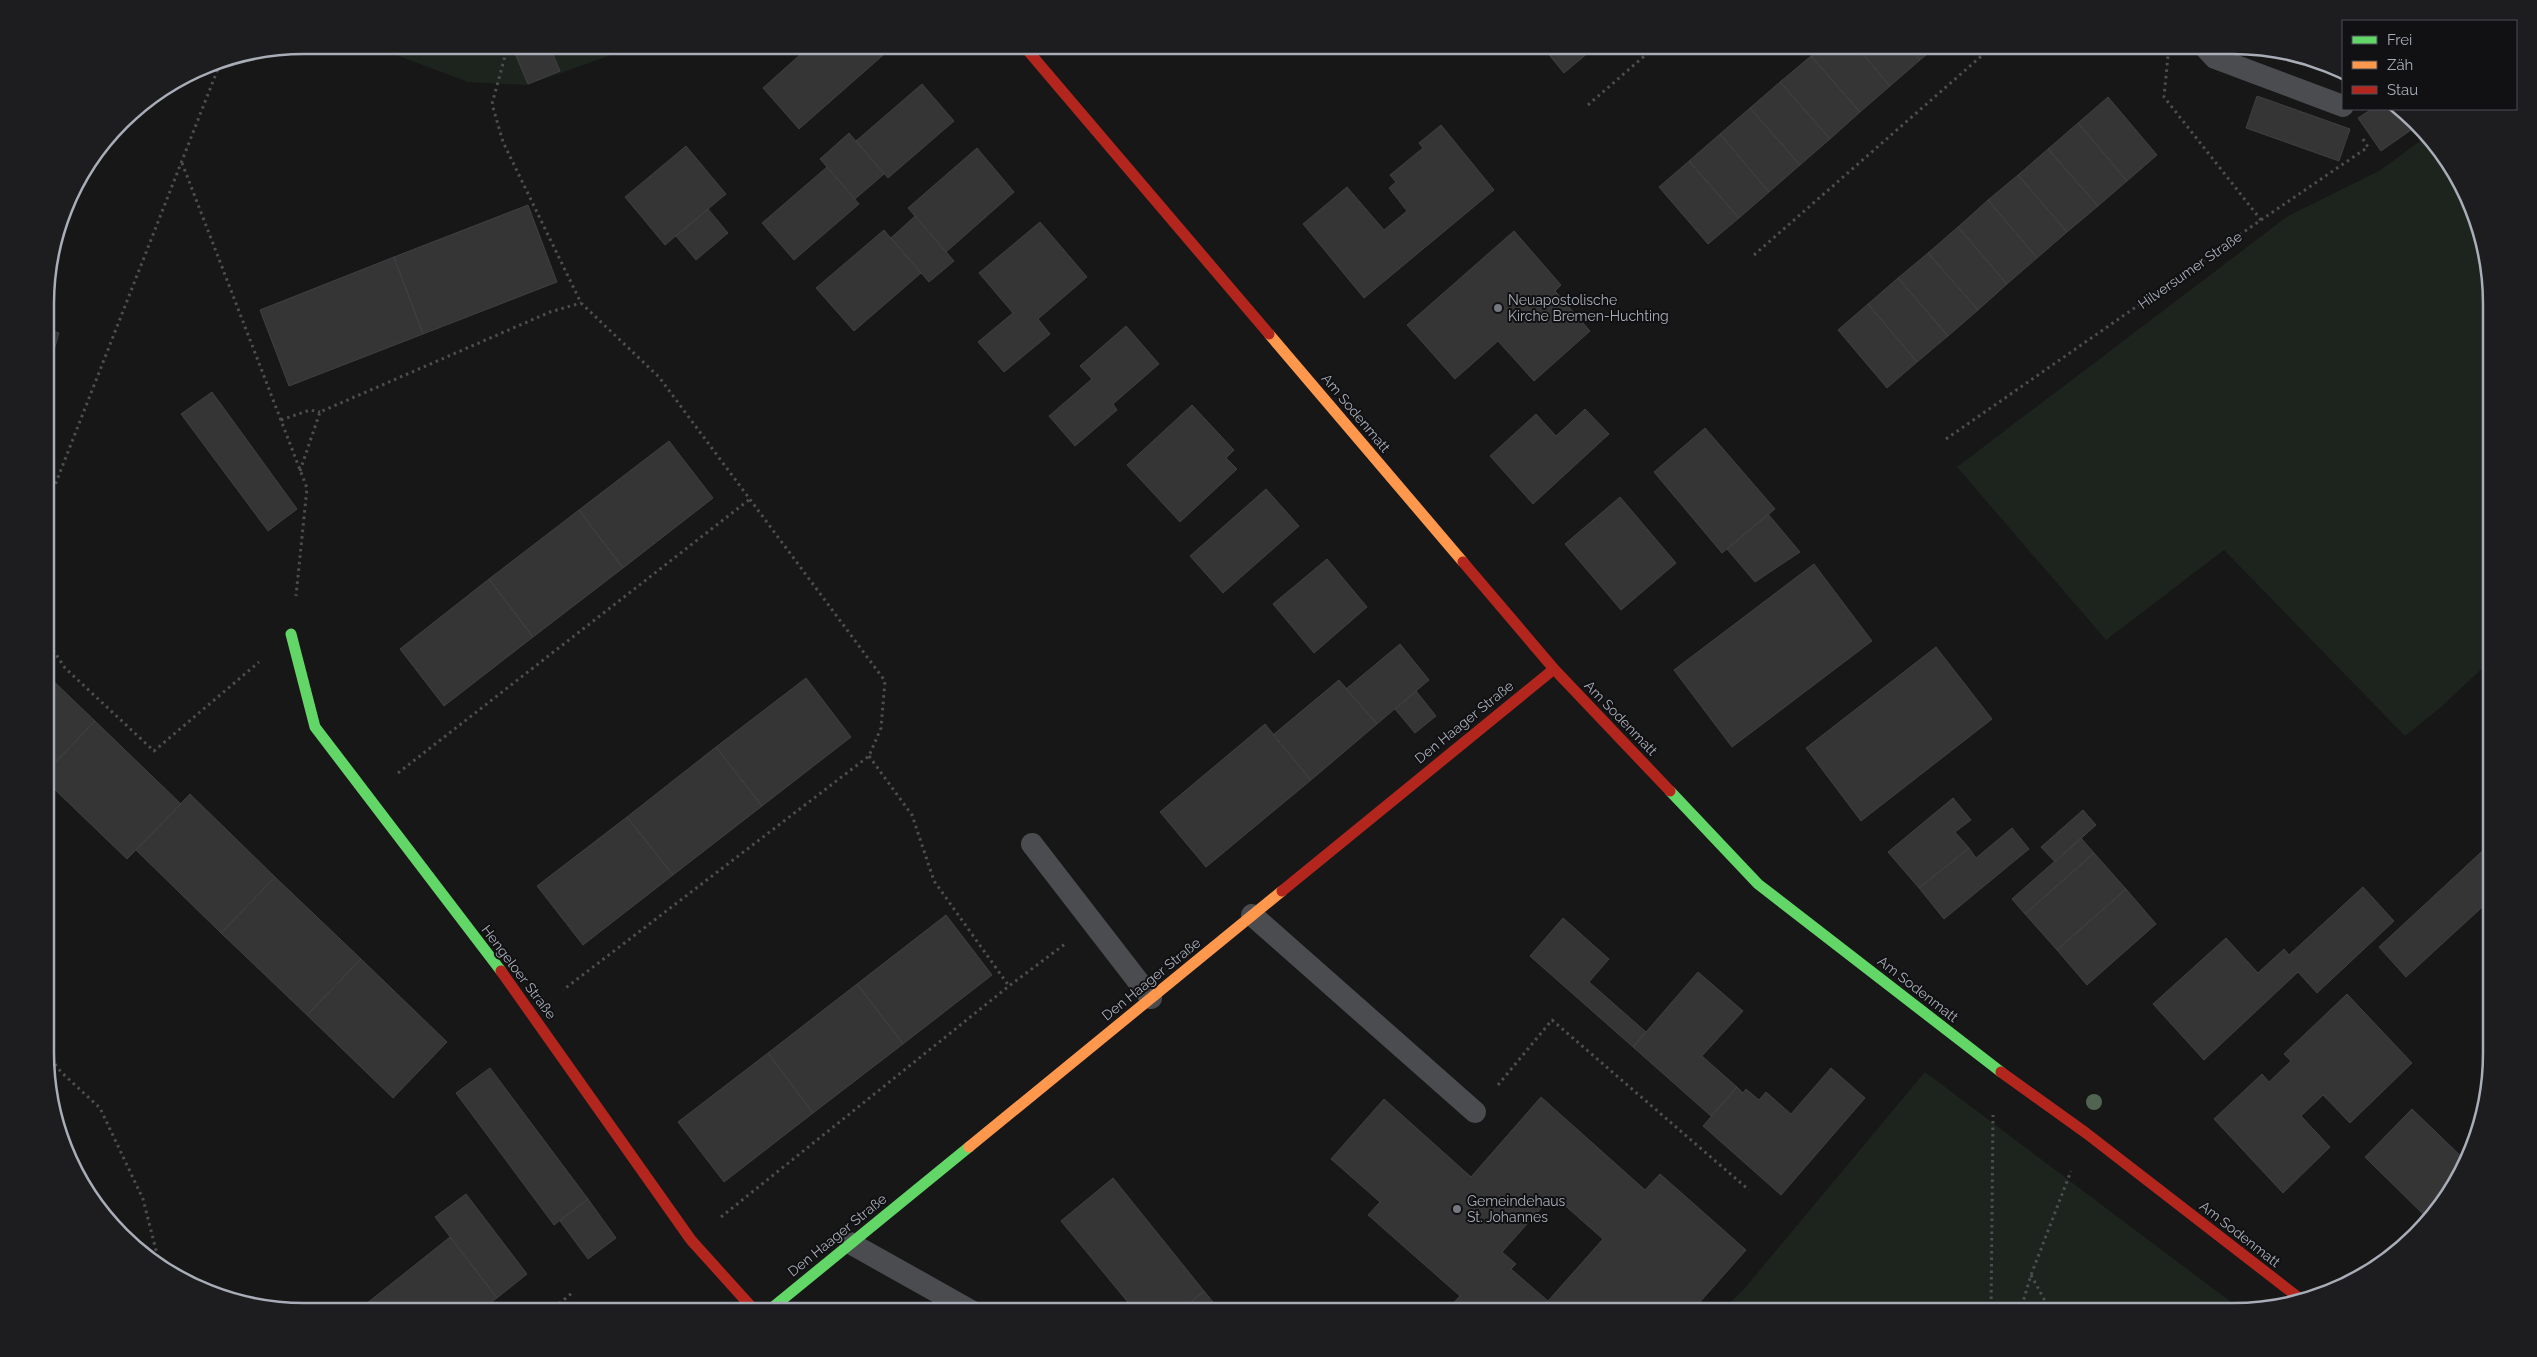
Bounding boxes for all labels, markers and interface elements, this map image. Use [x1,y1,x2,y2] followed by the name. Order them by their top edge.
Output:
[2342,20,2517,110] legend
[2387,31,2412,49] text: Frei
[2387,56,2413,74] text: Zäh
[2387,81,2418,99] text: Stau
[2135,228,2245,312] street label: Hilversumer Straße
[1508,292,1669,324] place label: Neuapostolische Kirche Bremen-Huchting
[1492,302,1504,314] marker: Neuapostolische Kirche Bremen-Huchting
[1318,370,1394,456] street label: Am Sodenmatt
[1412,677,1516,767] street label: Den Haager Straße
[1581,677,1661,759] street label: Am Sodenmatt
[478,922,560,1022] street label: Hengeloer Straße
[1099,934,1203,1024] street label: Den Haager Straße
[1875,953,1962,1026] street label: Am Sodenmatt
[785,1190,889,1280] street label: Den Haager Straße
[1467,1193,1566,1225] place label: Gemeindehaus St. Johannes
[2197,1198,2284,1271] street label: Am Sodenmatt
[1451,1203,1463,1215] marker: Gemeindehaus St. Johannes

